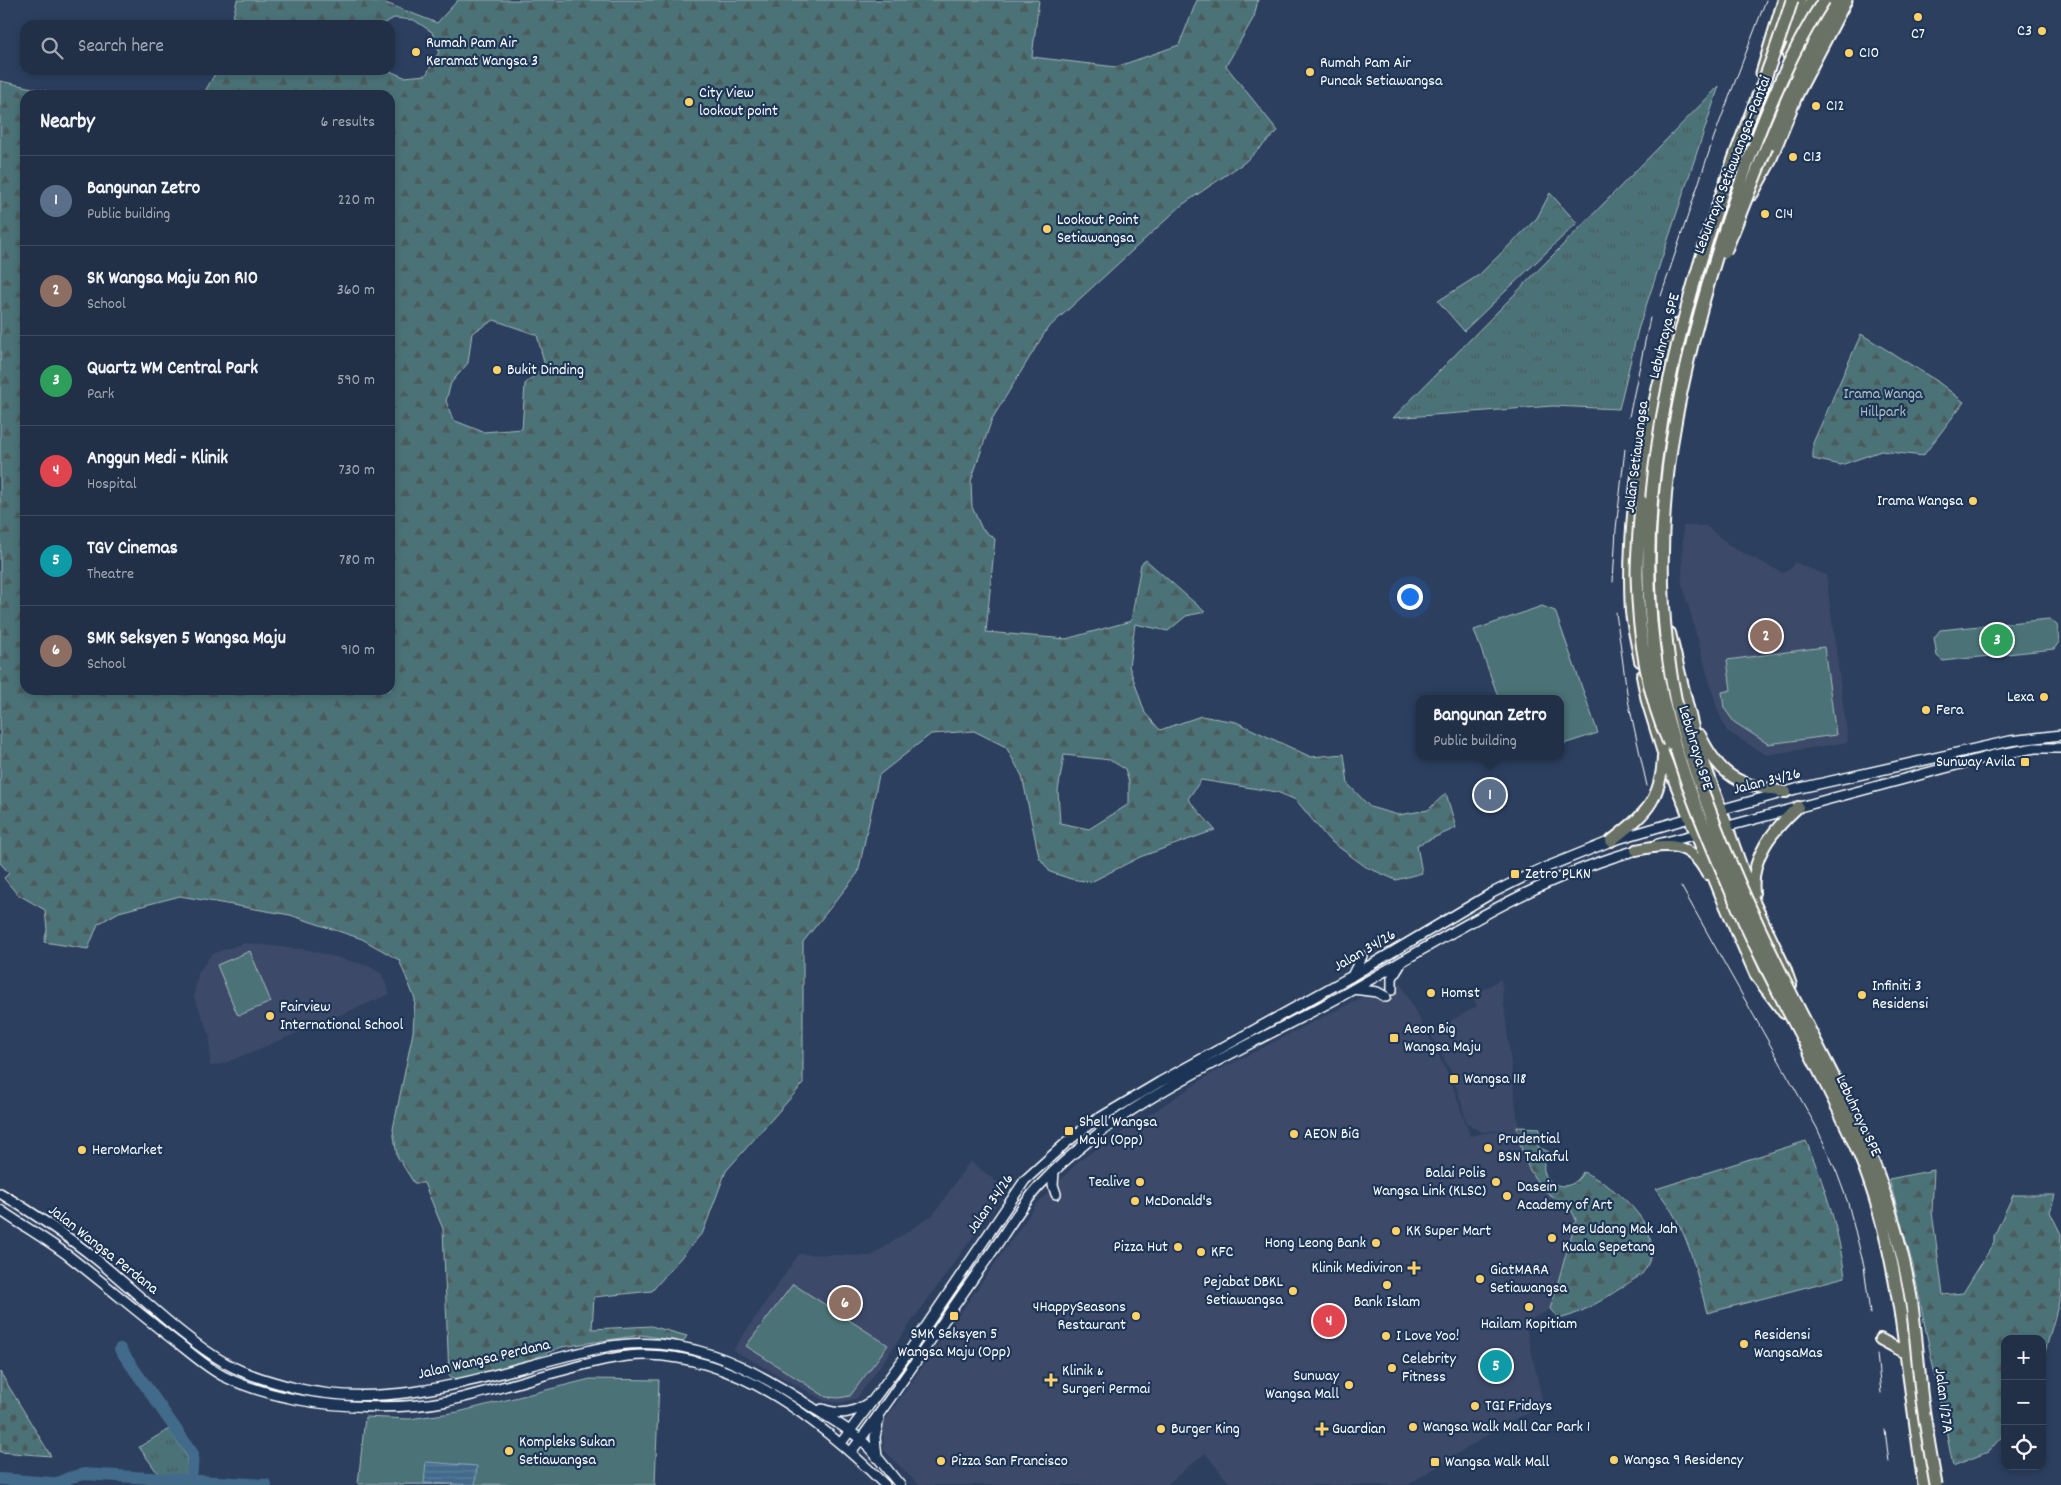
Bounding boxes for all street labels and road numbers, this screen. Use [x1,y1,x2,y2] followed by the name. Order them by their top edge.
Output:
[1688,73,1778,257] street label: Lebuhraya Setiawangsa–Pantai
[1643,290,1687,381] street label: Lebuhraya SPE
[1619,399,1655,514] street label: Jalan Setiawangsa
[1671,703,1719,794] street label: Lebuhraya SPE
[1731,762,1803,801] street label: Jalan 34/26
[1329,924,1401,978] street label: Jalan 34/26
[1829,1072,1887,1161] street label: Lebuhraya SPE
[962,1169,1020,1239] street label: Jalan 34/26
[43,1199,164,1301] street label: Jalan Wangsa Perdana
[416,1334,553,1386] street label: Jalan Wangsa Perdana
[1928,1367,1958,1435] street label: Jalan 1/27A

